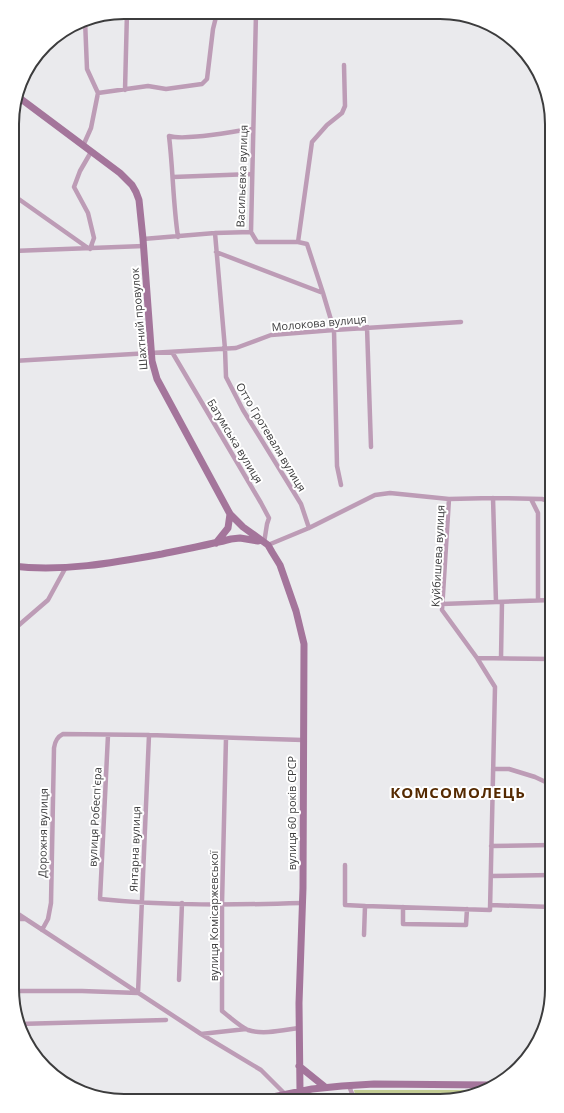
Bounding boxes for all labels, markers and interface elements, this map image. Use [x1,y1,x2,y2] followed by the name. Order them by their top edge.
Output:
[232,124,251,228] street label: Васильєвка вулиця
[127,267,150,371] street label: Шахтний провулок
[271,311,367,334] street label: Молокова вулиця
[233,379,310,494] street label: Отто Гротеваля вулиця
[204,396,267,486] street label: Батумська вулиця
[427,505,448,607] street label: Куйбишева вулиця
[284,755,299,870] street label: вулиця 60 років СРСР
[84,767,105,867] street label: вулиця Робесп'єра
[390,782,526,802] district label: КОМСОМОЛЕЦЬ
[34,788,51,878] street label: Дорожня вулиця
[126,806,143,892] street label: Янтарна вулиця
[206,850,221,981] street label: вулиця Комісаржевської

